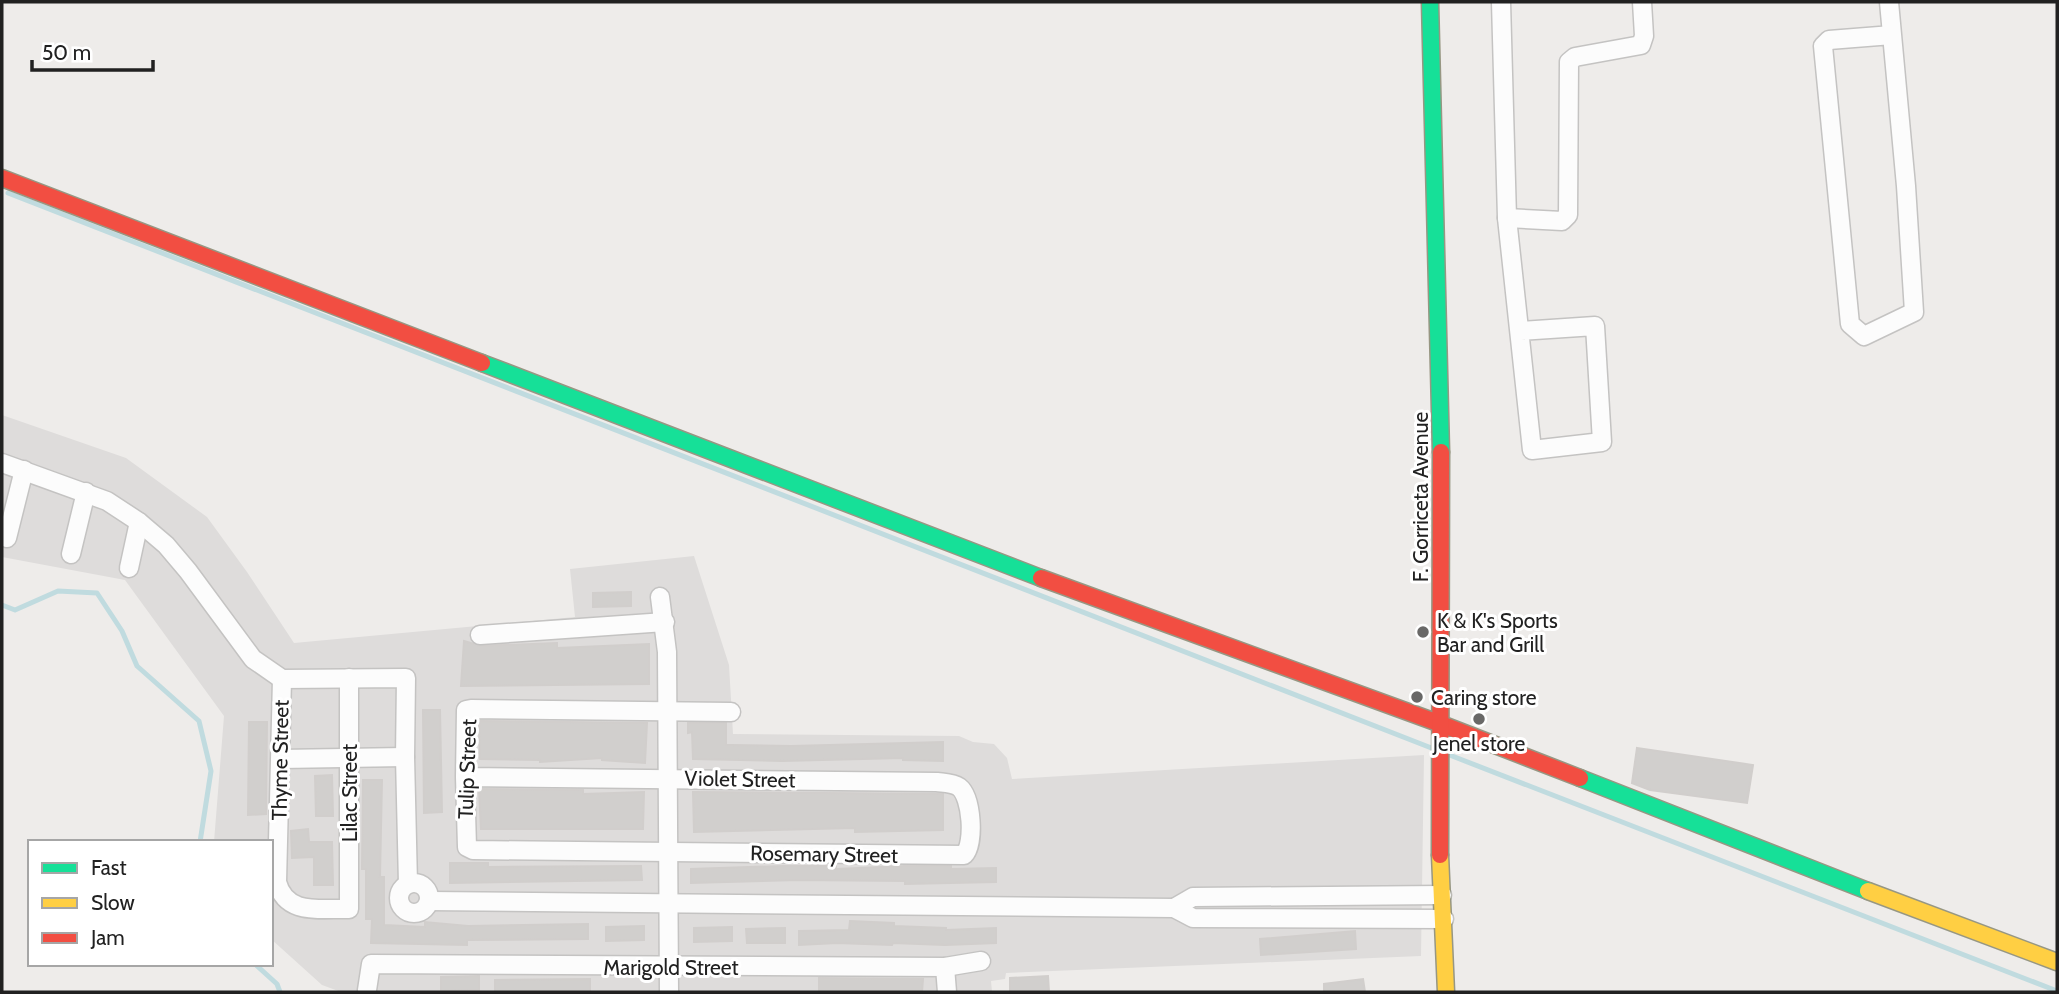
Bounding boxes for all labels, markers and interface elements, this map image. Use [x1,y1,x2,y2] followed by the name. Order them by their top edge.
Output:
[32,28,152,72] scale bar
[42,40,91,65] text: 50 m
[1408,412,1433,582] street label: F. Gorriceta Avenue
[1437,608,1558,657] place label: K & K's Sports Bar and Grill
[1415,624,1431,640] marker: K & K's Sports Bar and Grill
[1431,685,1537,710] place label: Caring store
[1409,689,1425,705] marker: Caring store
[266,699,294,821] street label: Thyme Street
[1471,711,1487,727] marker: Jenel store
[453,719,481,819] street label: Tulip Street
[1432,731,1525,756] place label: Jenel store
[337,744,362,842] street label: Lilac Street
[684,766,796,792] street label: Violet Street
[28,840,273,966] legend
[750,840,898,868] street label: Rosemary Street
[91,855,127,880] text: Fast
[91,890,135,915] text: Slow
[90,925,125,950] text: Jam
[603,955,739,980] street label: Marigold Street

